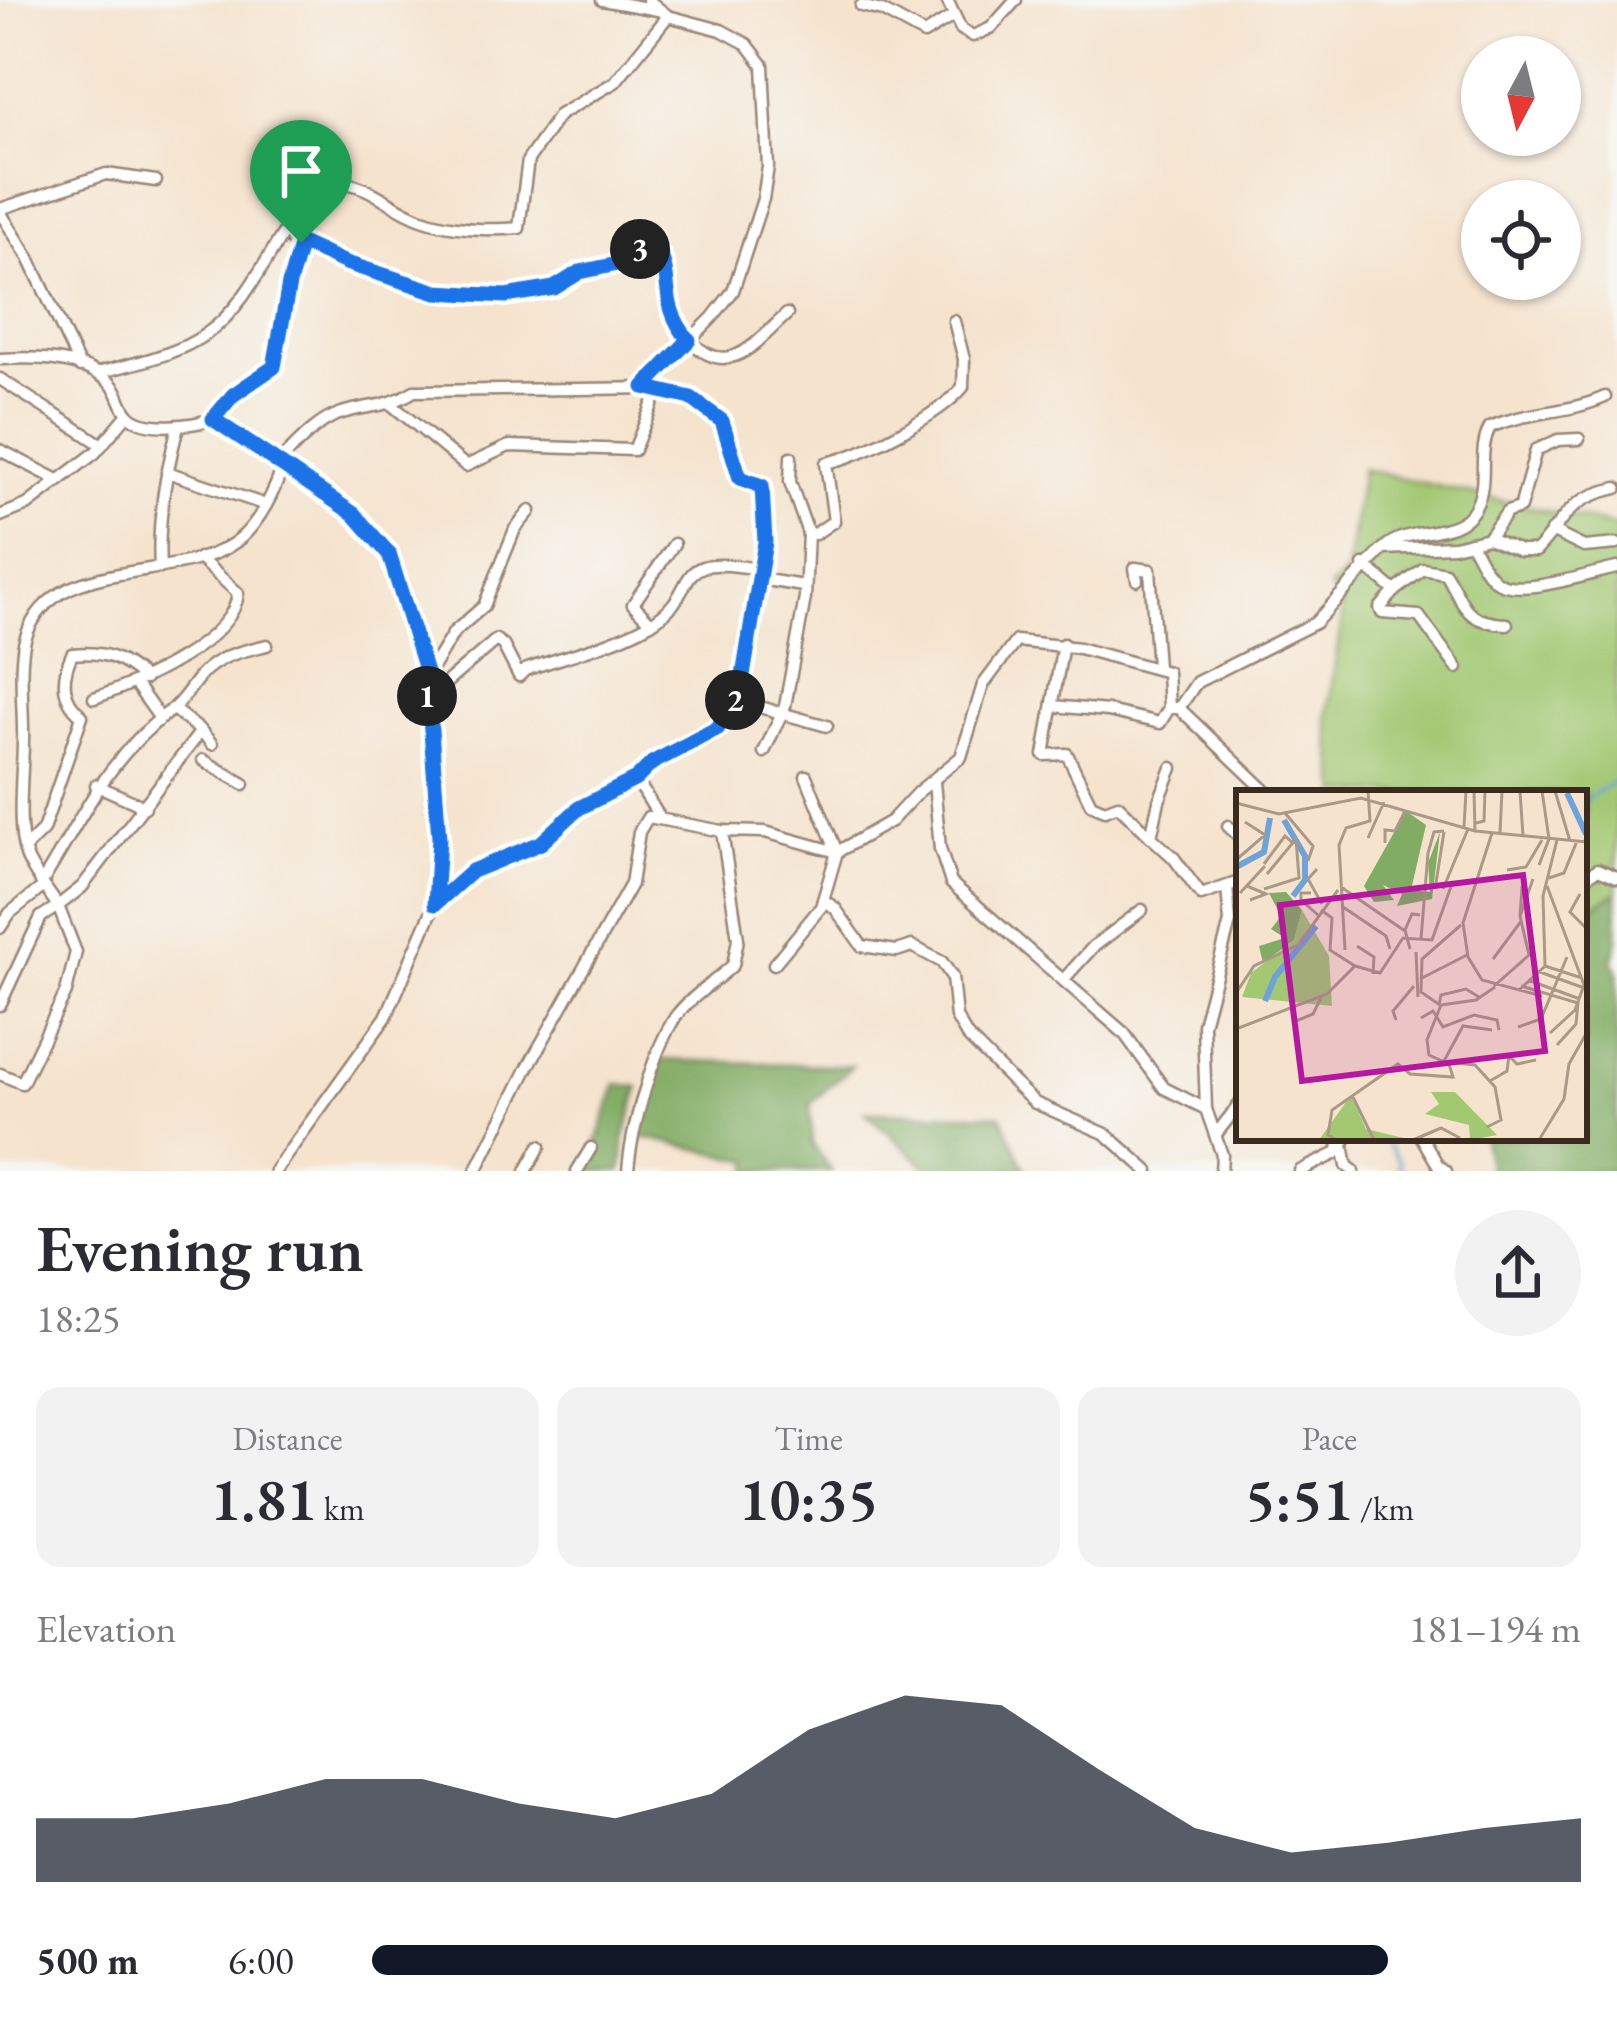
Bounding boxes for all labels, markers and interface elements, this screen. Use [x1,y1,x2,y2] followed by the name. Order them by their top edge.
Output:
[1461,36,1581,156] north arrow
[1461,36,1581,300] map controls
[250,120,352,243] pin
[268,138,334,204] icon: arrive
[1461,180,1581,300] button: locate
[610,219,670,279] pin: 3
[631,227,649,270] text: 3
[397,666,457,726] pin: 1
[705,670,765,730] pin: 2
[418,674,436,717] text: 1
[726,678,744,721] text: 2
[1236,790,1587,1141] inset map
[36,1205,364,1291] text: Evening run
[1455,1210,1581,1336] button: share
[36,1293,121,1344] text: 18:25
[232,1417,343,1460] text: Distance
[774,1417,843,1460] text: Time
[1302,1417,1357,1460] text: Pace
[210,1460,317,1538] text: 1.81
[739,1460,878,1538] text: 10:35
[1245,1460,1353,1538] text: 5:51
[317,1487,365,1530] text: km
[1353,1487,1414,1530] text: /km
[36,1603,176,1654] text: Elevation
[1409,1603,1581,1654] text: 181–194 m
[36,1935,139,1986] text: 500 m
[228,1935,294,1986] text: 6:00

